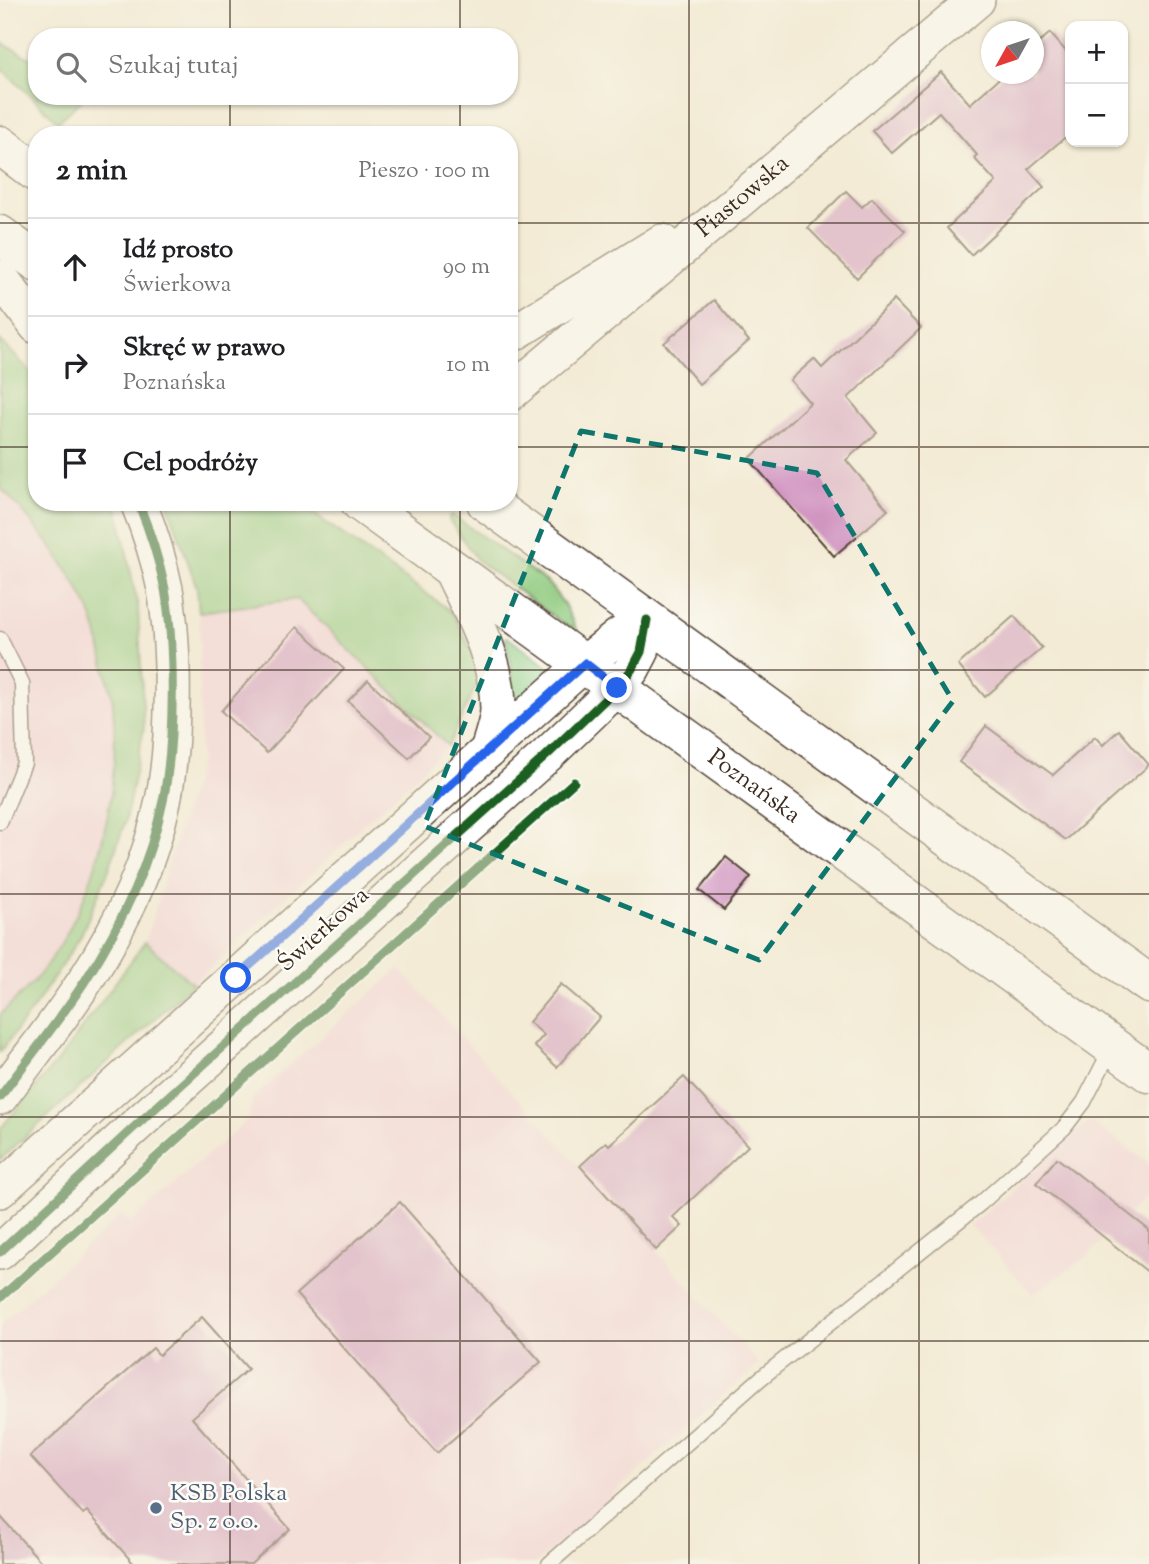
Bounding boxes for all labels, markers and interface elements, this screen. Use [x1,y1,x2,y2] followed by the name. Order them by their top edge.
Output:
[981,21,1044,84] north arrow
[1065,21,1128,147] map controls
[1065,21,1128,84] button: +
[28,28,518,105] search box
[52,48,90,86] icon: search
[108,48,239,85] text: Szukaj tutaj
[1065,84,1128,147] button: −
[689,148,797,246] street label: Piastowska
[56,150,128,193] text: 2 min
[358,155,490,188] text: Pieszo · 100 m
[123,232,233,269] text: Idź prosto
[56,248,94,286] icon: ahead
[443,251,490,284] text: 90 m
[123,269,231,302] text: Świerkowa
[123,330,285,367] text: Skręć w prawo
[56,346,94,384] icon: right
[446,349,490,382] text: 10 m
[123,367,226,400] text: Poznańska
[56,444,94,482] icon: arrive
[123,445,258,482] text: Cel podróży
[601,672,632,703] route end
[700,742,807,832] street label: Poznańska
[271,880,377,980] street label: Świerkowa
[220,962,251,993] route start
[170,1477,287,1539] place label: KSB Polska Sp. z o.o.
[148,1500,164,1516] marker: KSB Polska Sp. z o.o.

